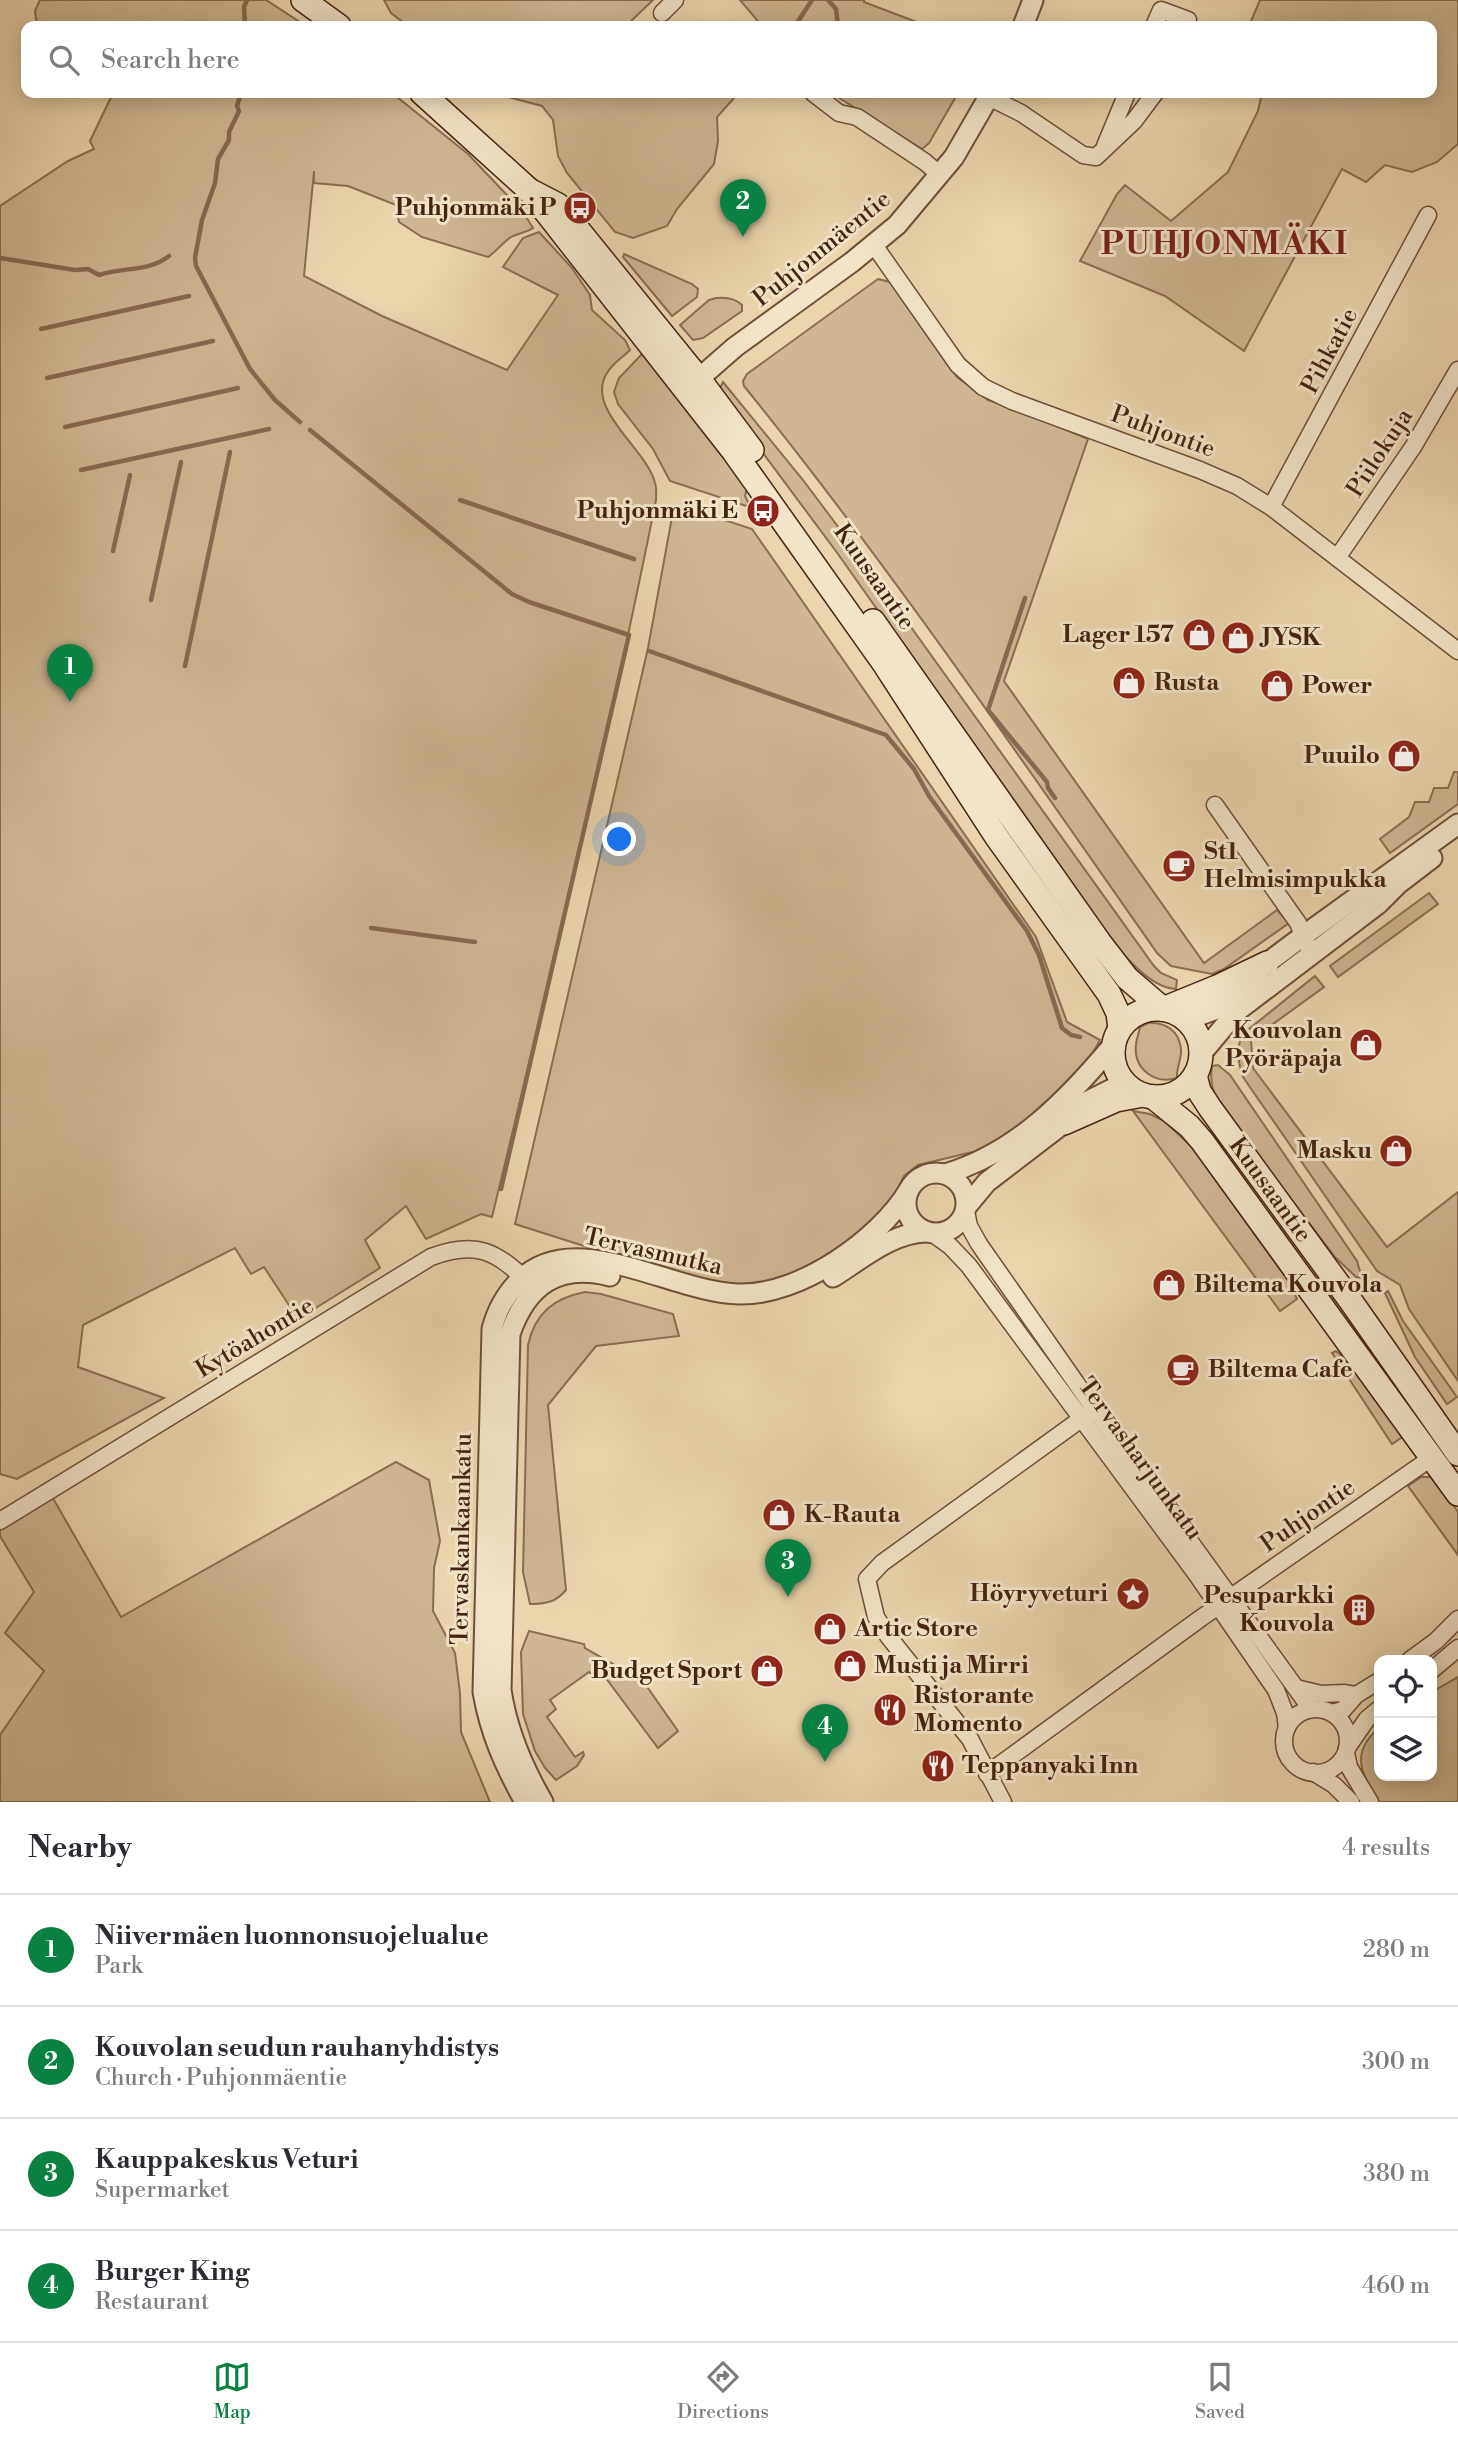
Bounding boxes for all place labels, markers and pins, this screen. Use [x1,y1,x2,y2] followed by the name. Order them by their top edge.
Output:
[720,179,766,237] pin: 2
[561,189,599,227] bus stop icon: Puhjonmäki P
[395,193,556,223] place label: Puhjonmäki P
[744,492,782,530] bus stop icon: Puhjonmäki E
[577,496,738,526] place label: Puhjonmäki E
[1180,616,1218,654] shop icon: Lager 157
[1219,619,1257,657] shop icon: JYSK
[1062,620,1174,650] place label: Lager 157
[1259,623,1322,653] place label: JYSK
[47,644,93,702] pin: 1
[1110,664,1148,702] shop icon: Rusta
[1258,667,1296,705] shop icon: Power
[1154,668,1220,698] place label: Rusta
[1302,671,1372,701] place label: Power
[1385,737,1423,775] shop icon: Puuilo
[1304,741,1380,771] place label: Puuilo
[1204,837,1387,895] place label: St1 Helmisimpukka
[1160,847,1198,885] cafe icon: St1 Helmisimpukka
[1225,1016,1343,1074] place label: Kouvolan Pyöräpaja
[1347,1026,1385,1064] shop icon: Kouvolan Pyöräpaja
[1377,1132,1415,1170] shop icon: Masku
[1297,1136,1372,1166] place label: Masku
[1150,1266,1188,1304] shop icon: Biltema Kouvola
[1194,1270,1383,1300] place label: Biltema Kouvola
[1164,1351,1202,1389] cafe icon: Biltema Cafe
[1208,1355,1353,1385] place label: Biltema Cafe
[760,1496,798,1534] shop icon: K-Rauta
[804,1500,901,1530] place label: K-Rauta
[765,1539,811,1597] pin: 3
[1114,1575,1152,1613] place icon: Höyryveturi
[970,1579,1108,1609] place label: Höyryveturi
[1204,1581,1335,1639] place label: Pesuparkki Kouvola
[1340,1591,1378,1629] building icon: Pesuparkki Kouvola
[811,1610,849,1648] shop icon: Artic Store
[853,1614,978,1644] place label: Artic Store
[831,1647,869,1685] shop icon: Musti ja Mirri
[874,1651,1029,1681] place label: Musti ja Mirri
[748,1652,786,1690] shop icon: Budget Sport
[591,1656,742,1686] place label: Budget Sport
[914,1681,1034,1739] place label: Ristorante Momento
[871,1691,909,1729] restaurant icon: Ristorante Momento
[802,1704,848,1762] pin: 4
[919,1747,957,1785] restaurant icon: Teppanyaki Inn
[962,1751,1138,1781] place label: Teppanyaki Inn

